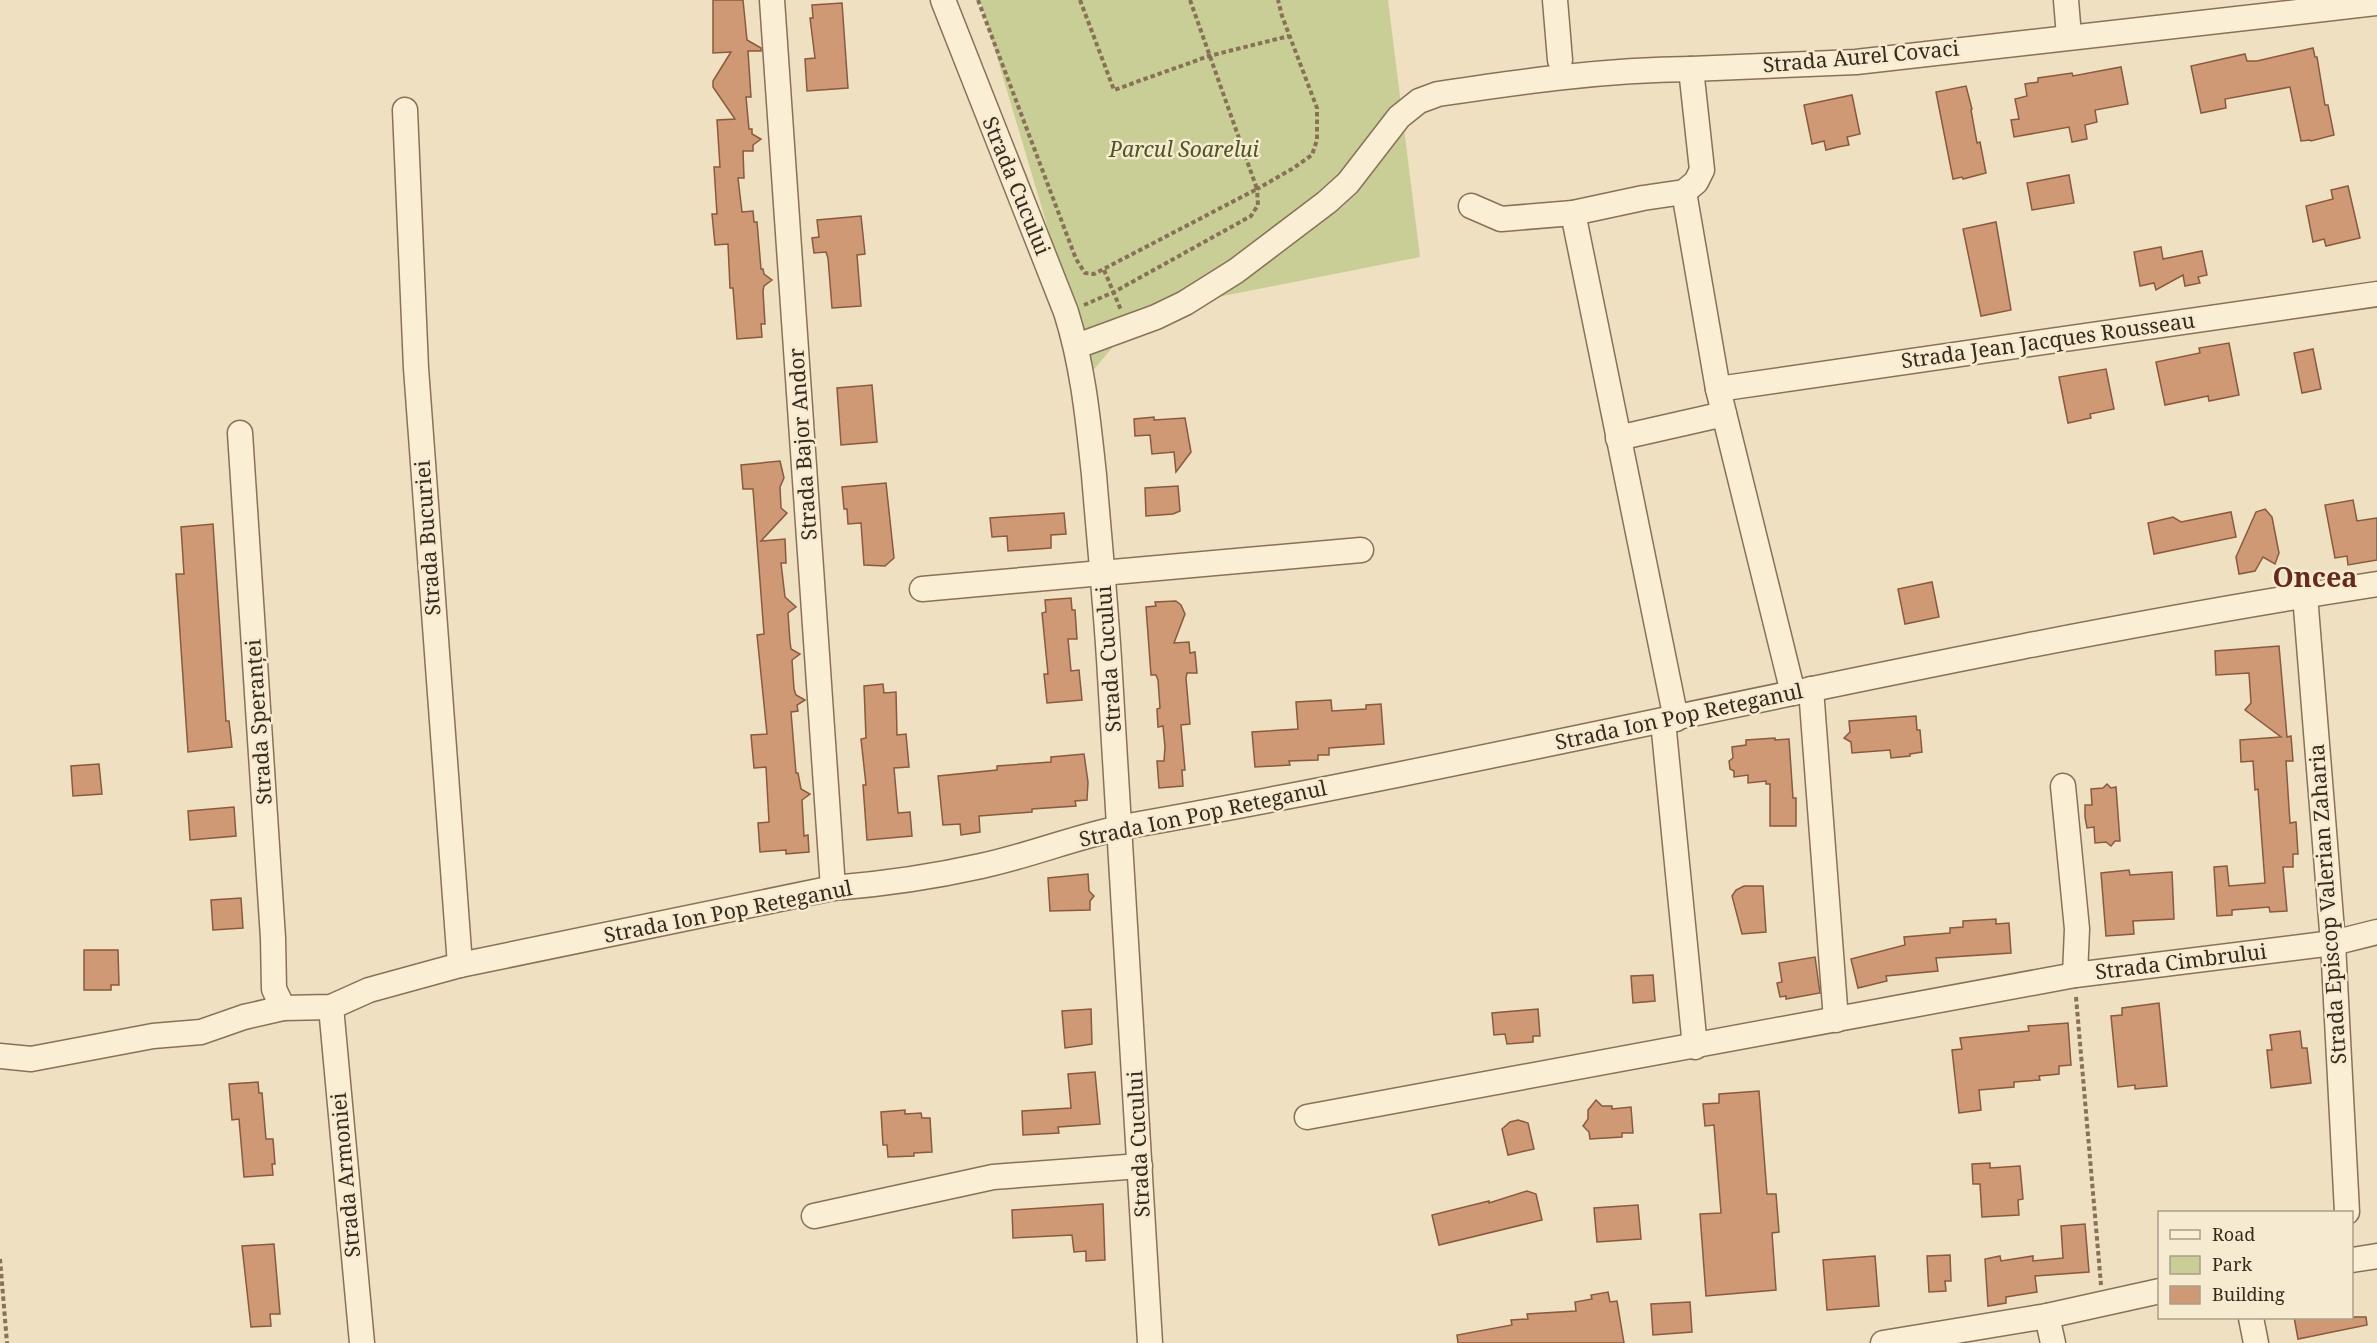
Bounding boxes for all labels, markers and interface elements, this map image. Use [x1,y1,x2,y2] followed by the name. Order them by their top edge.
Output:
[1761,33,1961,79] street label: Strada Aurel Covaci
[976,112,1057,259] street label: Strada Cucului
[1108,135,1260,163] park label: Parcul Soarelui
[1899,306,2197,375] street label: Strada Jean Jacques Rousseau
[781,347,823,541] street label: Strada Bajor Andor
[408,459,446,617] street label: Strada Bucuriei
[2272,558,2358,595] district label: Oncea
[1089,585,1127,733] street label: Strada Cucului
[238,638,278,806] street label: Strada Speranței
[1552,676,1806,756] street label: Strada Ion Pop Reteganul
[2302,743,2352,1065] street label: Strada Episcop Valerian Zaharia
[1076,773,1330,853] street label: Strada Ion Pop Reteganul
[601,873,855,949] street label: Strada Ion Pop Reteganul
[2094,937,2268,985] street label: Strada Cimbrului
[1120,1070,1156,1218] street label: Strada Cucului
[324,1091,366,1259] street label: Strada Armoniei
[2158,1211,2353,1319] legend
[2212,1222,2255,1246] text: Road
[2212,1252,2252,1276] text: Park
[2212,1282,2285,1306] text: Building

